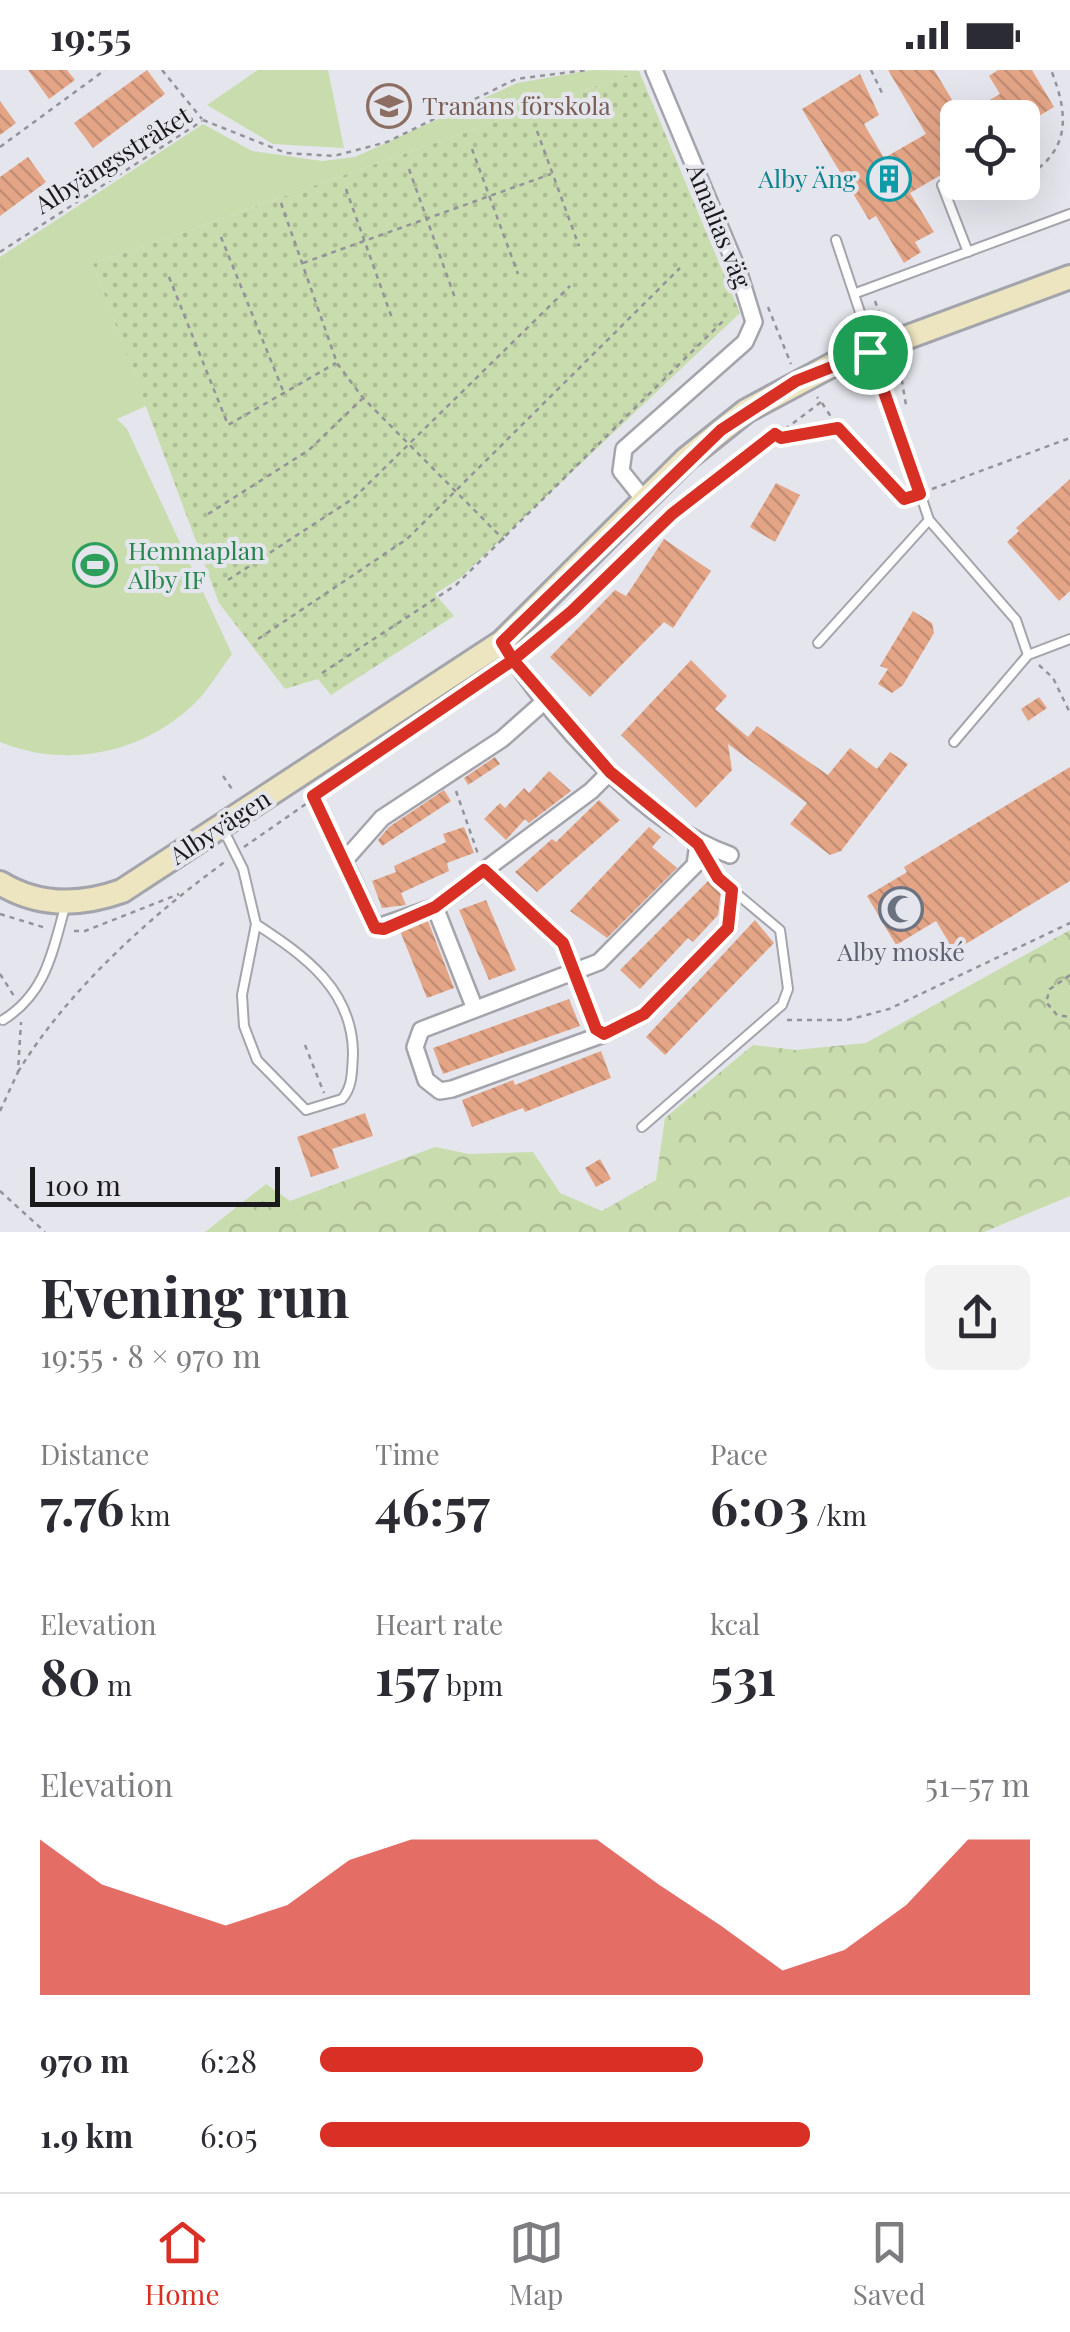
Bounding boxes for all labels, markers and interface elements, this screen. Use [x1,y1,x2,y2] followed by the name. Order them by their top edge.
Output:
[50,10,131,61] text: 19:55
[366,83,412,129] school or university icon: Tranans förskola
[422,88,611,121] place label: Tranans förskola
[27,97,198,221] street label: Albyängsstråket
[940,100,1040,200] map controls
[940,100,1040,200] button: locate
[866,156,912,202] building icon: Alby Äng
[680,157,761,293] street label: Amalias väg
[757,161,857,194] place label: Alby Äng
[828,310,913,395] pin
[843,325,898,380] icon: arrive
[127,533,265,595] place label: Hemmaplan Alby IF
[72,542,118,588] sports icon: Hemmaplan Alby IF
[161,781,276,871] street label: Albyvägen
[878,886,924,932] mosque icon: Alby moské
[836,934,965,967] place label: Alby moské
[30,1162,280,1206] scale bar
[45,1166,121,1203] text: 100 m
[40,1258,350,1332] text: Evening run
[925,1265,1030,1370] button: share
[40,1333,261,1376] text: 19:55 · 8 × 970 m
[40,1435,149,1472] text: Distance
[375,1435,440,1472] text: Time
[710,1435,768,1472] text: Pace
[40,1472,124,1539] text: 7.76
[375,1472,490,1539] text: 46:57
[710,1472,809,1539] text: 6:03
[124,1496,171,1533] text: km
[809,1496,867,1533] text: /km
[40,1605,156,1642] text: Elevation
[375,1605,503,1642] text: Heart rate
[710,1605,760,1642] text: kcal
[40,1642,100,1709] text: 80
[375,1642,439,1709] text: 157
[710,1642,777,1709] text: 531
[100,1666,132,1703] text: m
[439,1666,503,1703] text: bpm
[40,1762,173,1805] text: Elevation
[925,1762,1030,1805] text: 51–57 m
[40,2038,129,2081] text: 970 m
[200,2038,257,2081] text: 6:28
[40,2113,133,2156] text: 1.9 km
[200,2113,258,2156] text: 6:05
[145,2215,220,2312] tab: Home
[509,2215,564,2312] tab: Map
[853,2215,925,2312] tab: Saved

